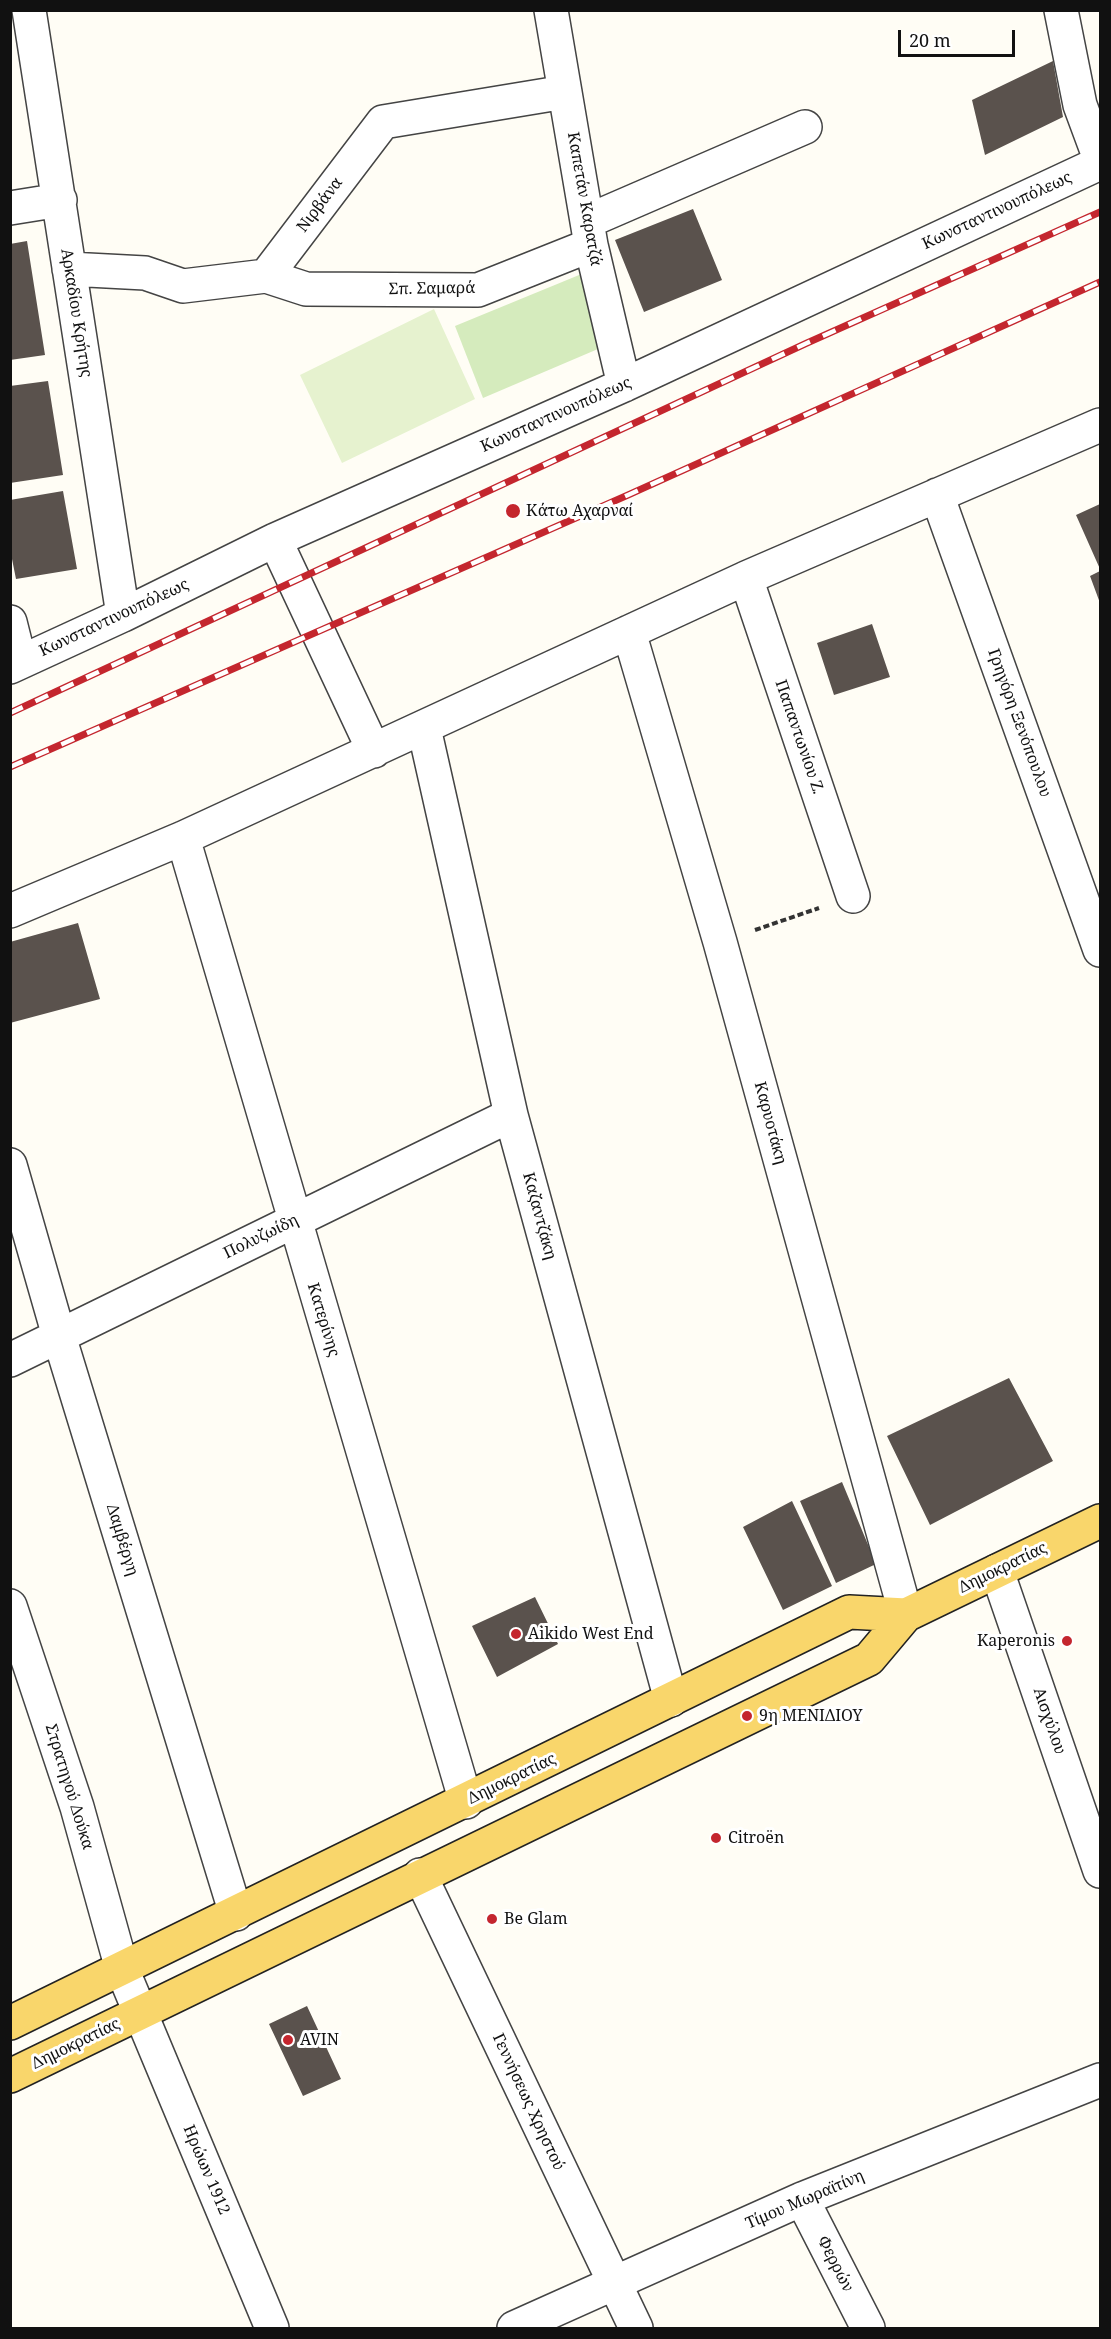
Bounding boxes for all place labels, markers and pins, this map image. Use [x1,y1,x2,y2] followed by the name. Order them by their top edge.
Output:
[526,501,633,521] place label: Κάτω Αχαρναί
[504,502,522,520] marker: Κάτω Αχαρναί
[528,1624,654,1644] place label: Aikido West End
[509,1627,523,1641] marker: Aikido West End
[977,1631,1055,1651] place label: Kaperonis
[1060,1634,1074,1648] marker: Kaperonis
[759,1706,862,1726] place label: 9η ΜΕΝΙΔΙΟΥ
[740,1709,754,1723] marker: 9η ΜΕΝΙΔΙΟΥ
[728,1828,784,1848] place label: Citroën
[709,1831,723,1845] marker: Citroën
[504,1909,568,1929] place label: Be Glam
[485,1912,499,1926] marker: Be Glam
[300,2030,339,2050] place label: AVIN
[281,2033,295,2047] marker: AVIN

